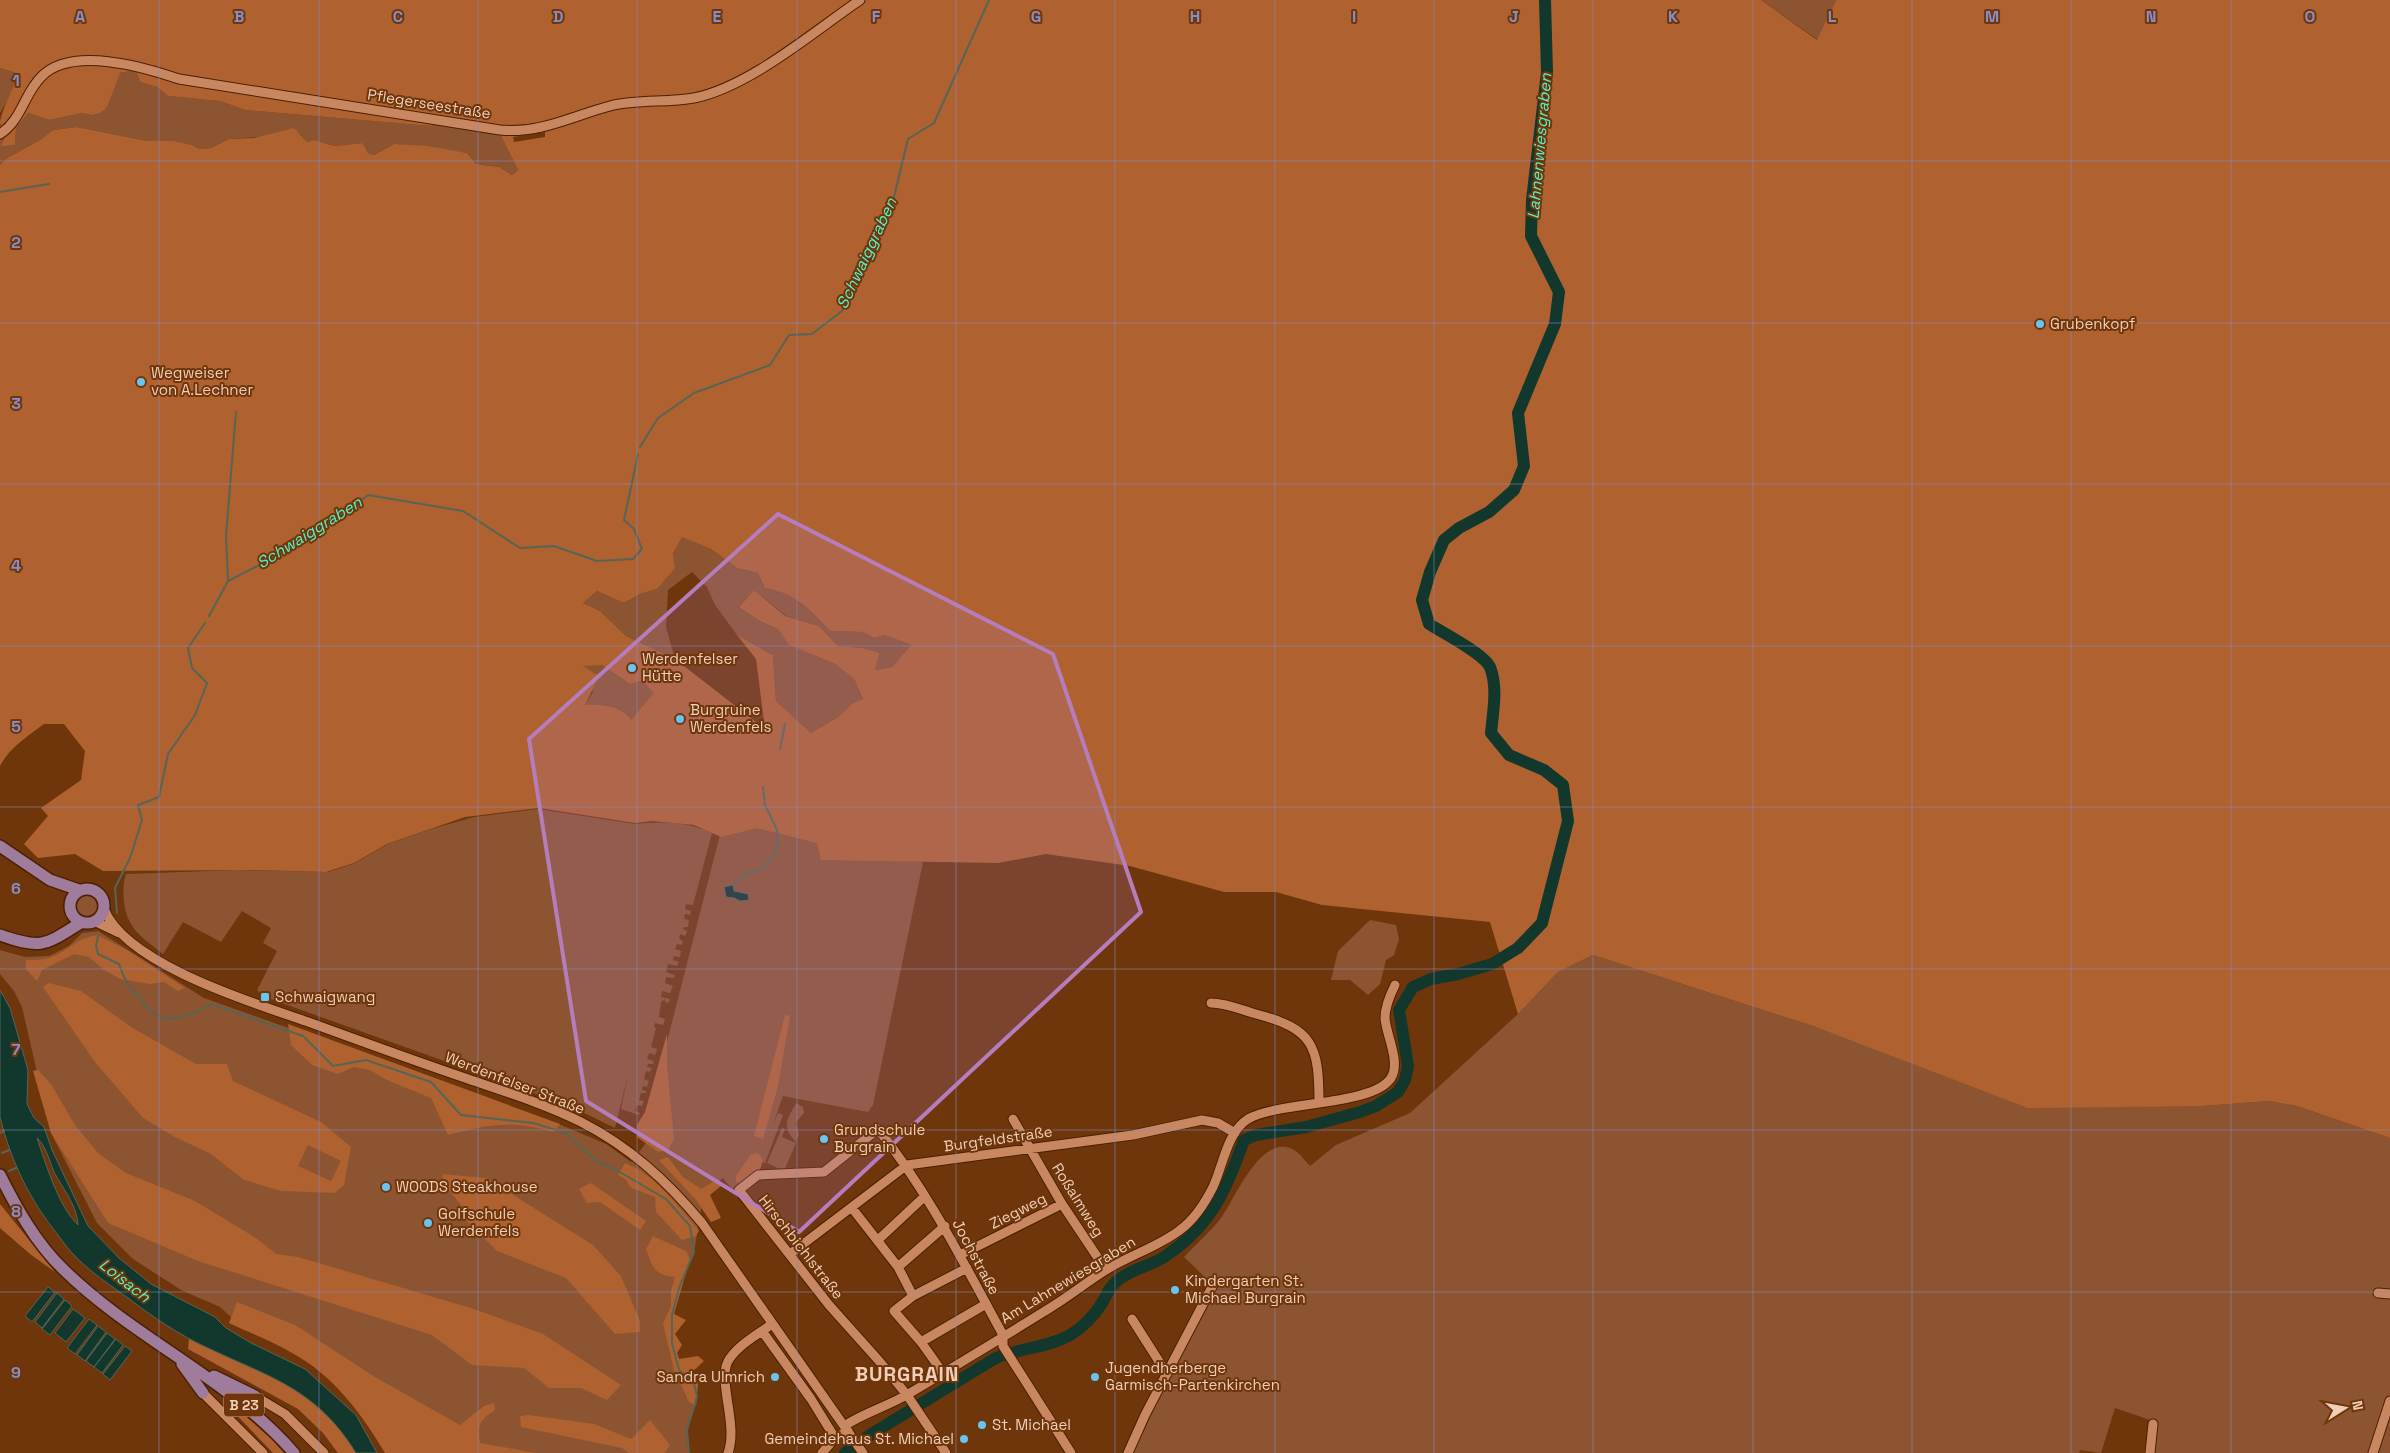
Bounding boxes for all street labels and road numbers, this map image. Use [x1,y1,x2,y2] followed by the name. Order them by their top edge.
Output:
[366,84,492,123] street label: Pflegerseestraße
[443,1047,588,1118] street label: Werdenfelser Straße
[942,1121,1054,1156] street label: Burgfeldstraße
[1048,1159,1109,1240] street label: Roßalmweg
[986,1188,1049,1233] street label: Ziegweg
[755,1191,848,1303] street label: Hirschbichlstraße
[949,1216,1004,1298] street label: Jochstraße
[997,1232,1139,1327] street label: Am Lahnewiesgraben
[224,1394,264,1416] road number: B 23

